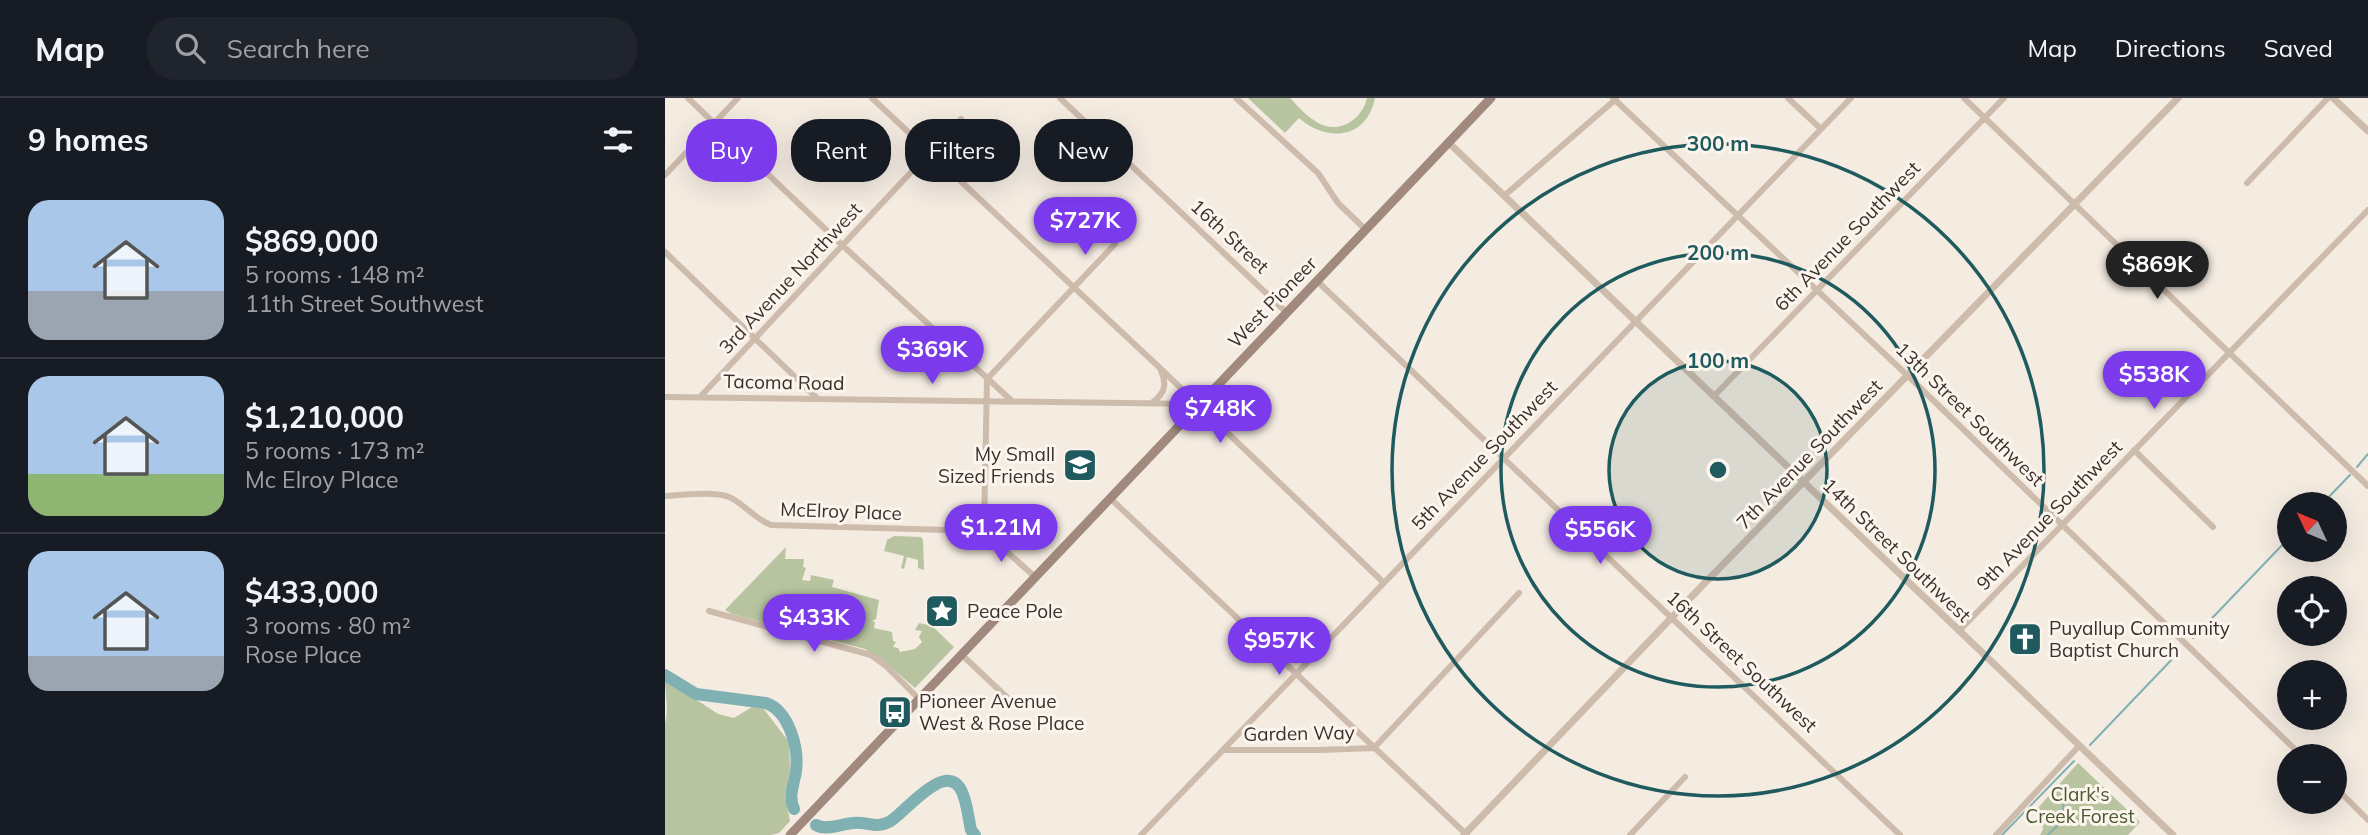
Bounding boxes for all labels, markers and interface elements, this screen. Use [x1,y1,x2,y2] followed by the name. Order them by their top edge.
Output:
[147,17,637,80] search box
[35,28,105,69] text: Map
[171,29,209,67] icon: search
[227,32,370,65] text: Search here
[2027,33,2077,63] text: Map
[2115,33,2226,63] text: Directions
[2264,33,2333,63] text: Saved
[686,119,777,182] chip: Buy
[791,119,891,182] chip: Rent
[905,119,1020,182] chip: Filters
[1034,119,1133,182] chip: New
[28,121,149,159] text: 9 homes
[599,121,637,159] icon: filters
[1687,130,1749,156] text: 300 m
[1769,156,1925,316] street label: 6th Avenue Southwest
[1186,194,1274,278] street label: 16th Street
[714,197,867,359] street label: 3rd Avenue Northwest
[1036,198,1134,257] pin: $727K
[1050,205,1120,234] text: $727K
[245,222,378,260] text: $869,000
[84,228,168,312] icon: home
[1687,239,1749,265] text: 200 m
[2108,242,2206,301] pin: $869K
[2122,249,2192,278] text: $869K
[1222,251,1322,353] street label: West Pioneer
[245,260,425,289] text: 5 rooms · 148 m²
[245,289,484,318] text: 11th Street Southwest
[883,327,981,386] pin: $369K
[897,334,967,363] text: $369K
[1891,337,2049,491] street label: 13th Street Southwest
[1687,347,1749,373] text: 100 m
[2105,352,2203,411] pin: $538K
[2119,359,2189,388] text: $538K
[723,369,845,395] street label: Tacoma Road
[1731,374,1887,534] street label: 7th Avenue Southwest
[1406,375,1562,535] street label: 5th Avenue Southwest
[1171,386,1269,445] pin: $748K
[1185,393,1255,422] text: $748K
[245,398,404,436] text: $1,210,000
[84,404,168,488] icon: home
[1971,435,2127,595] street label: 9th Avenue Southwest
[245,436,425,465] text: 5 rooms · 173 m²
[938,442,1055,488] place label: My Small Sized Friends
[1061,446,1099,484] school or university icon: My Small Sized Friends
[1706,458,1730,482] centre of rings
[245,465,398,494] text: Mc Elroy Place
[1818,473,1976,627] street label: 14th Street Southwest
[2277,492,2347,562] north arrow
[2277,492,2347,814] map controls
[780,497,902,525] street label: McElroy Place
[944,504,1058,564] pin: $1.21M
[1551,506,1649,566] pin: $556K
[961,512,1041,541] text: $1.21M
[1565,514,1635,543] text: $556K
[245,573,378,611] text: $433,000
[2277,576,2347,646] button: locate
[84,579,168,663] icon: home
[1662,585,1823,737] street label: 16th Street Southwest
[923,592,961,630] place icon: Peace Pole
[765,594,863,654] pin: $433K
[967,599,1063,623] place label: Peace Pole
[779,602,849,631] text: $433K
[245,611,411,640] text: 3 rooms · 80 m²
[2049,616,2230,662] place label: Puyallup Community Baptist Church
[1230,618,1328,677] pin: $957K
[2006,620,2044,658] church icon: Puyallup Community Baptist Church
[1244,625,1314,654] text: $957K
[245,640,362,669] text: Rose Place
[2277,660,2347,730] button: +
[919,689,1084,735] place label: Pioneer Avenue West & Rose Place
[876,693,914,731] bus stop icon: Pioneer Avenue West & Rose Place
[1243,720,1355,746] street label: Garden Way
[2277,744,2347,814] button: −
[2025,782,2135,828] park label: Clark's Creek Forest

